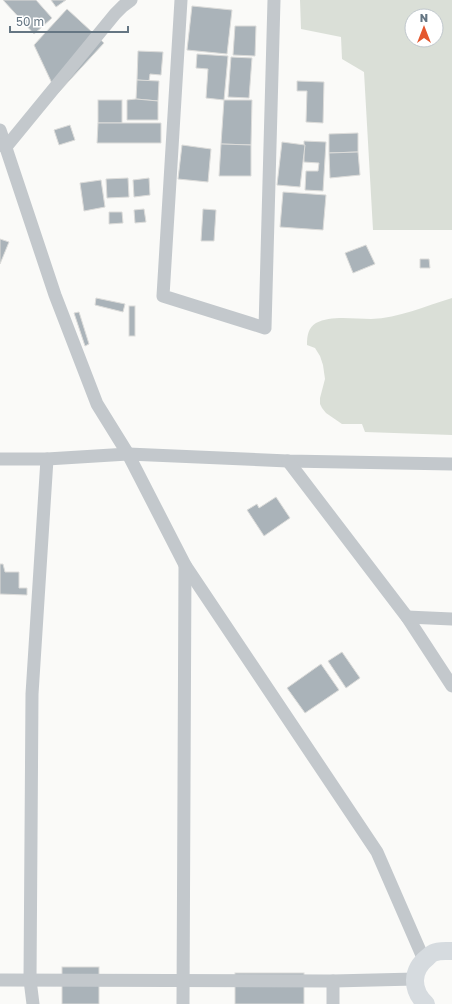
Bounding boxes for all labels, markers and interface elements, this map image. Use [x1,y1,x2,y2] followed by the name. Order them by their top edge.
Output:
[10,8,128,34] scale bar
[404,8,444,48] north arrow
[420,11,428,24] text: N
[16,14,44,29] text: 50 m

